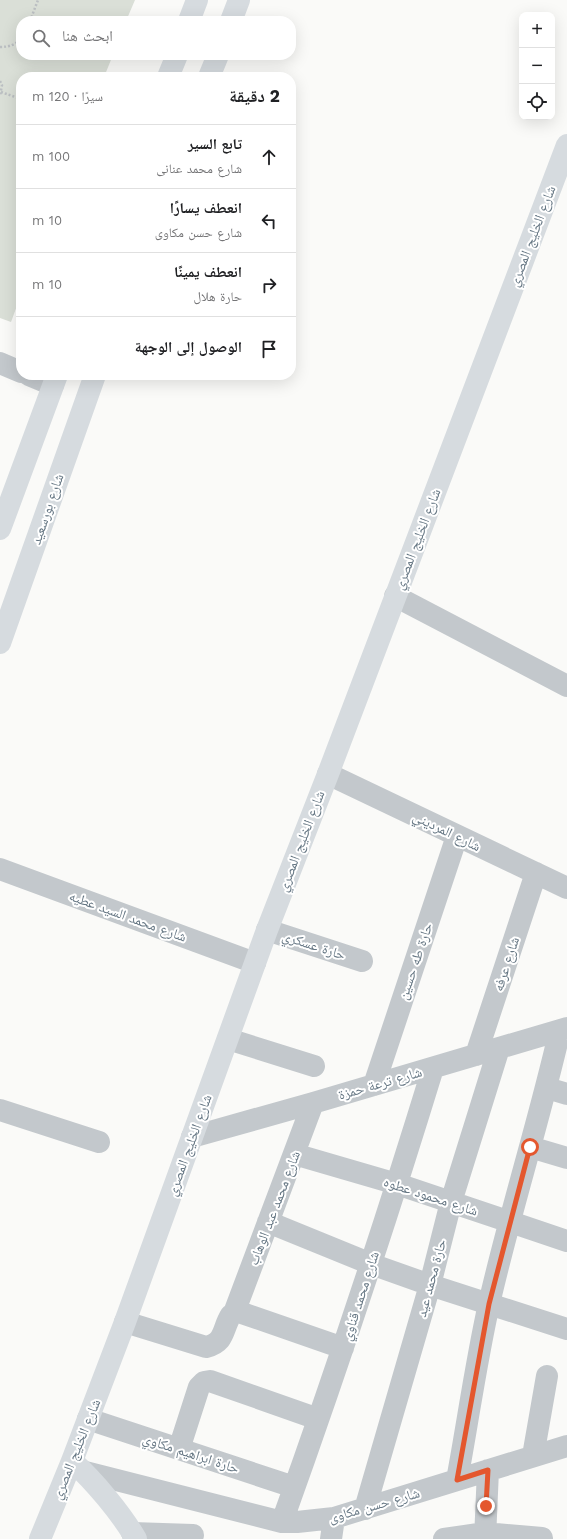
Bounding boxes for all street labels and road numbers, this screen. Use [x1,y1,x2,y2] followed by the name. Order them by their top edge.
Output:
[505,183,562,290] street label: شارع الخليج المصري
[27,471,68,547] street label: شارع بورسعيد
[390,486,447,593] street label: شارع الخليج المصري
[274,788,331,895] street label: شارع الخليج المصري
[409,808,484,857] street label: شارع المرديني
[67,887,189,947] street label: شارع محمد السيد عطيه
[394,920,437,1002] street label: حارة طه حسين
[279,927,348,966] street label: حارة عسكري
[490,935,524,994] street label: شارع عرفه
[336,1063,424,1104] street label: شارع ترعة حمزة
[163,1092,218,1199] street label: شارع الخليج المصري
[245,1149,305,1268] street label: شارع محمد عبد الوهاب
[381,1173,480,1221] street label: شارع محمود عطوه
[413,1237,450,1319] street label: حارة محمد عيد
[338,1249,385,1344] street label: شارع محمد قناوي
[49,1396,107,1503] street label: شارع الخليج المصري
[140,1430,241,1480] street label: حارة ابراهيم مكاوي
[327,1484,422,1528] street label: شارع حسن مكاوى

